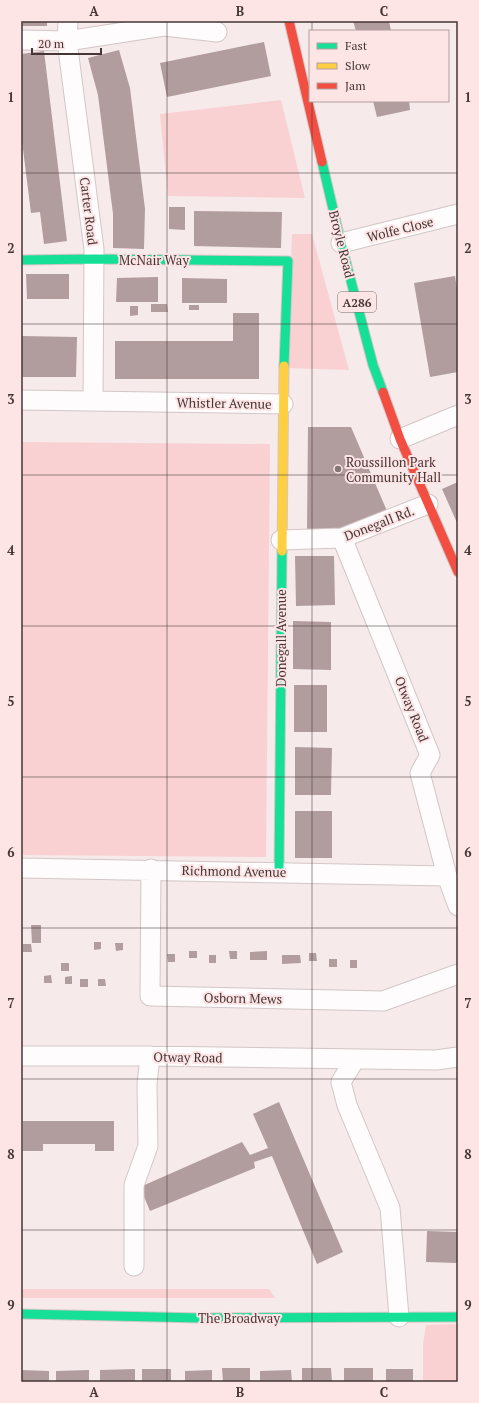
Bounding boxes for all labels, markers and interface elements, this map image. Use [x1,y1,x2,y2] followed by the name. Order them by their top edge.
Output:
[89,2,99,20] text: A
[236,2,244,20] text: B
[380,2,388,20] text: C
[32,30,101,56] scale bar
[309,30,449,102] legend
[38,36,65,51] text: 20 m
[345,38,368,53] text: Fast
[345,58,371,73] text: Slow
[345,78,366,93] text: Jam
[7,88,15,106] text: 1
[464,88,472,106] text: 1
[76,176,102,246] street label: Carter Road
[325,208,359,280] street label: Broyle Road
[365,212,435,246] street label: Wolfe Close
[7,239,15,257] text: 2
[464,239,472,257] text: 2
[119,251,189,269] street label: McNair Way
[338,292,376,312] road number: A286
[7,390,15,408] text: 3
[464,390,472,408] text: 3
[176,393,272,413] street label: Whistler Avenue
[346,453,441,486] place label: Roussillon Park Community Hall
[333,464,343,474] marker: Roussillon Park Community Hall
[341,501,417,545] street label: Donegall Rd.
[7,541,15,559] text: 4
[464,541,472,559] text: 4
[272,589,290,687] street label: Donegall Avenue
[391,674,433,744] street label: Otway Road
[7,692,15,710] text: 5
[464,692,472,710] text: 5
[7,843,15,861] text: 6
[464,843,472,861] text: 6
[181,861,287,881] street label: Richmond Avenue
[204,988,282,1008] street label: Osborn Mews
[7,994,15,1012] text: 7
[464,994,472,1012] text: 7
[153,1047,223,1067] street label: Otway Road
[7,1145,15,1163] text: 8
[464,1145,472,1163] text: 8
[7,1296,15,1314] text: 9
[464,1296,472,1314] text: 9
[198,1309,280,1327] street label: The Broadway
[89,1383,99,1401] text: A
[236,1383,244,1401] text: B
[380,1383,388,1401] text: C

